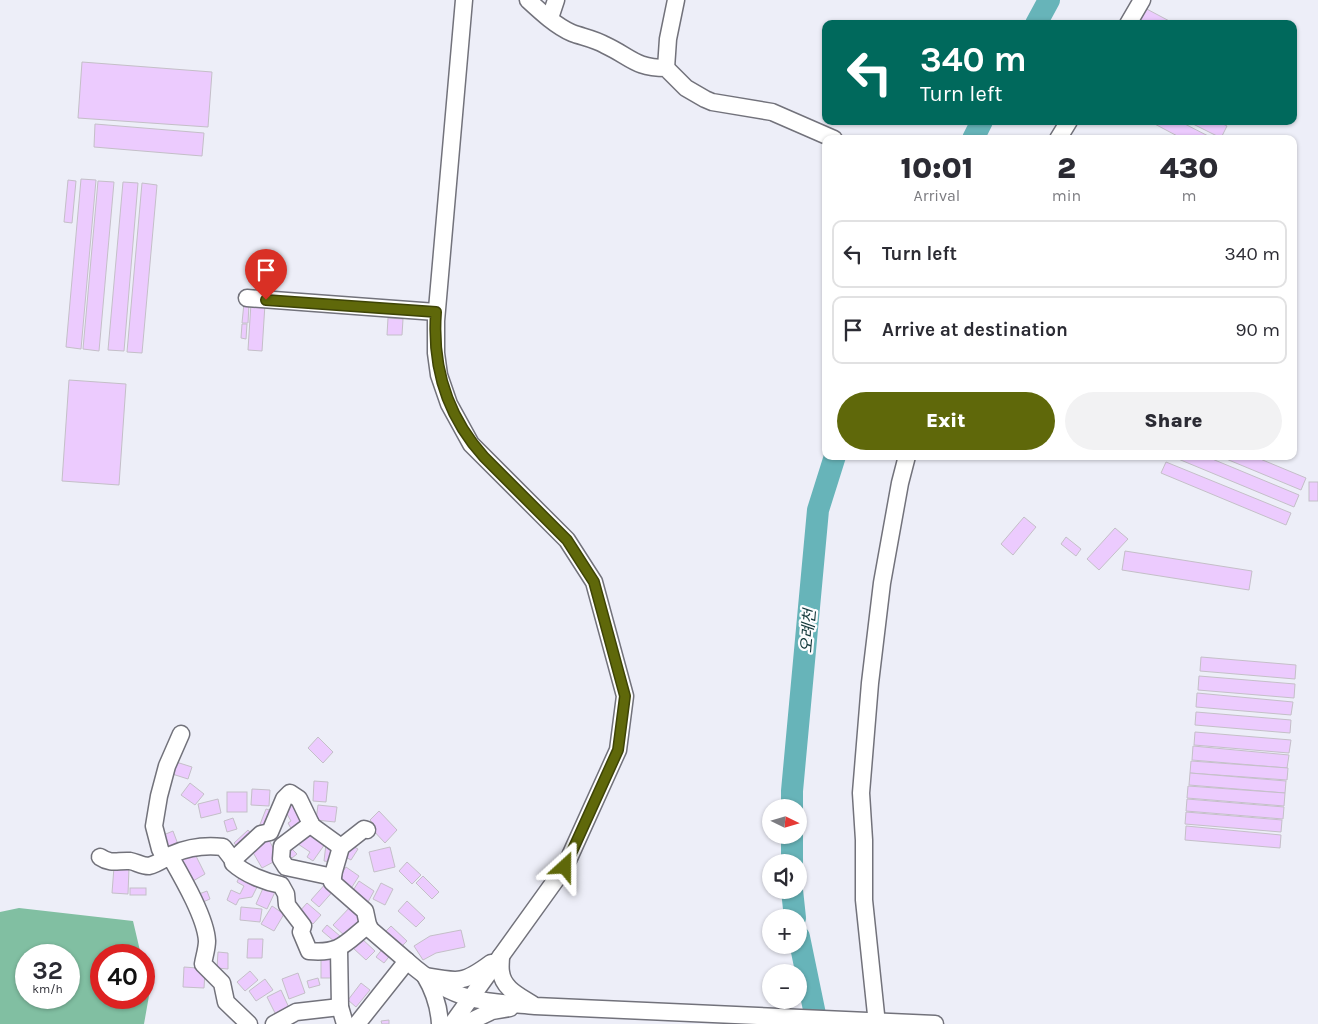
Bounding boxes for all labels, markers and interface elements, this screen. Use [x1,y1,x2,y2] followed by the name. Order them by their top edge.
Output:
[920,39,1027,80] text: 340 m
[837,40,902,105] icon: left
[920,81,1003,107] text: Turn left
[900,150,973,186] text: 10:01
[1057,150,1076,186] text: 2
[1160,150,1219,186] text: 430
[913,186,960,205] text: Arrival
[1052,186,1081,205] text: min
[1182,186,1197,205] text: m
[839,240,867,268] icon: left
[882,243,957,265] text: Turn left
[1225,243,1280,265] text: 340 m
[245,249,287,300] pin
[252,256,280,284] icon: arrive
[839,316,867,344] icon: arrive
[882,319,1068,341] text: Arrive at destination
[1235,319,1280,341] text: 90 m
[837,392,1055,450] button: Exit
[1065,392,1282,450] button: Share
[797,606,820,654] water label: 오례천
[762,799,808,844] north arrow
[762,799,807,1009] map controls
[538,840,590,892] position arrow
[762,854,807,899] button: sound
[762,909,807,954] button: +
[90,944,155,1009] speed limit sign: 40
[32,956,63,985] text: 32
[762,964,807,1009] button: −
[32,982,63,996] text: km/h

